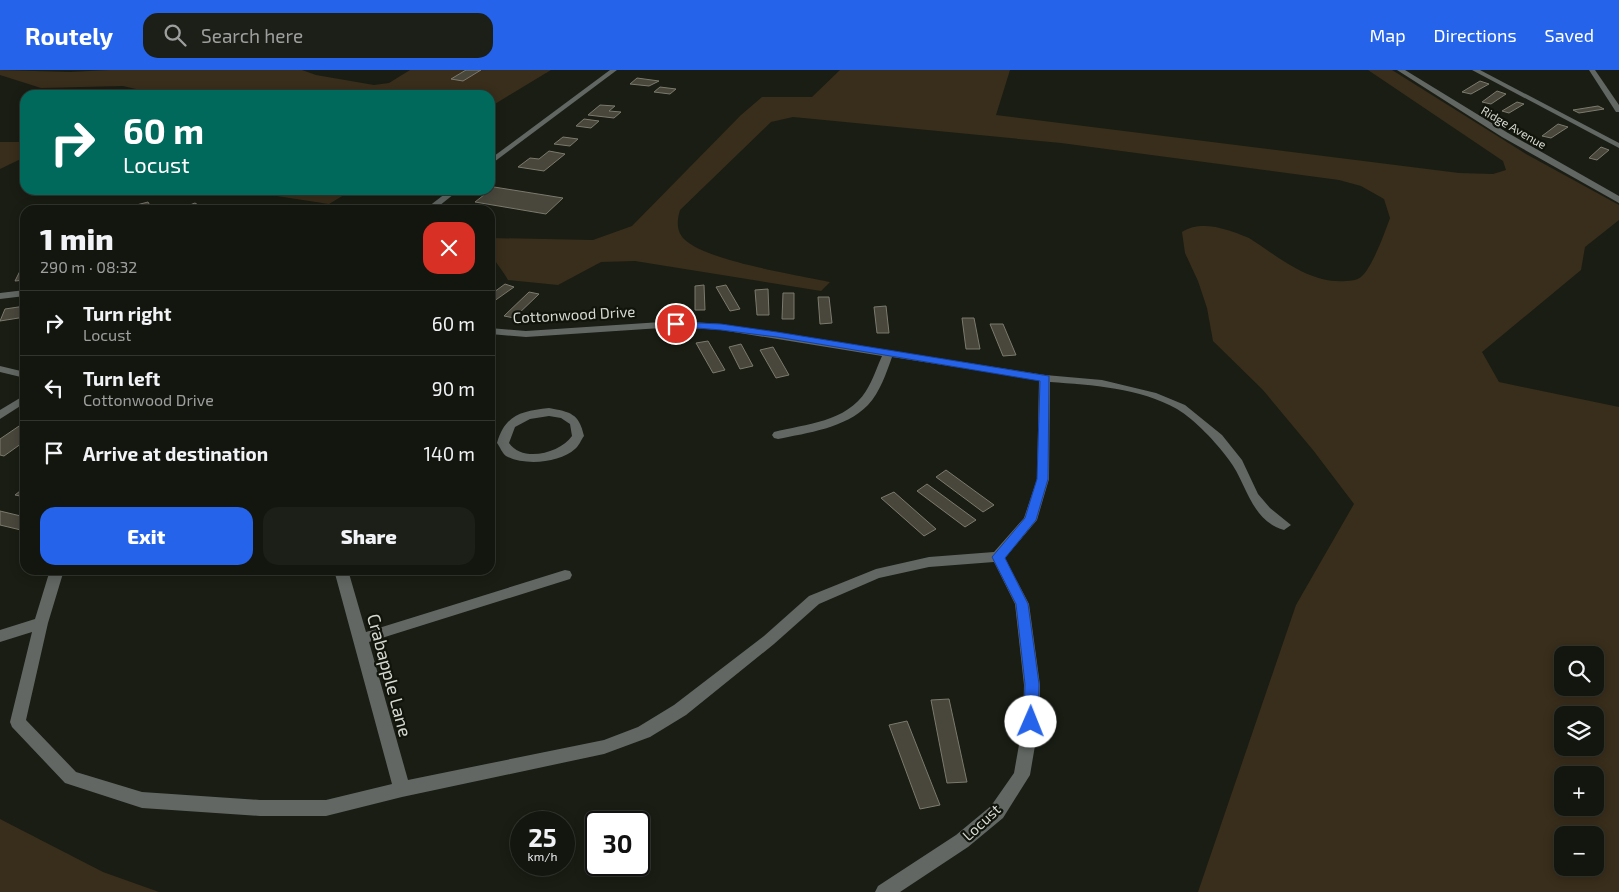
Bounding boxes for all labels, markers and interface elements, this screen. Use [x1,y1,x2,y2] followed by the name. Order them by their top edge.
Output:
[143,13,493,58] search box
[25,21,113,50] text: Routely
[161,21,189,49] icon: search
[201,24,303,47] text: Search here
[1369,24,1406,46] text: Map
[1434,24,1517,46] text: Directions
[1545,24,1594,46] text: Saved
[1479,103,1549,151] street label: Ridge Avenue
[123,109,204,151] text: 60 m
[40,110,105,175] icon: right
[123,151,190,177] text: Locust
[40,220,114,256] text: 1 min
[423,222,475,274] button: close
[40,257,137,276] text: 290 m · 08:32
[83,302,171,325] text: Turn right
[512,302,636,326] street label: Cottonwood Drive
[655,303,697,345] pin
[40,309,68,337] icon: right
[662,310,690,338] icon: arrive
[432,312,475,335] text: 60 m
[83,325,131,344] text: Locust
[83,367,160,390] text: Turn left
[40,374,68,402] icon: left
[432,377,475,400] text: 90 m
[83,390,214,409] text: Cottonwood Drive
[40,439,68,467] icon: arrive
[83,442,268,465] text: Arrive at destination
[423,442,475,465] text: 140 m
[40,507,253,565] button: Exit
[263,507,475,565] button: Share
[363,611,417,739] street label: Crabapple Lane
[1554,646,1604,876] map controls
[1554,646,1604,696] button: search
[1004,695,1056,747] position arrow
[1554,706,1604,756] button: layers
[1554,766,1604,816] button: +
[958,800,1004,844] street label: Locust
[585,811,650,876] speed limit sign: 30
[528,822,557,852] text: 25
[1554,826,1604,876] button: −
[528,849,557,863] text: km/h

